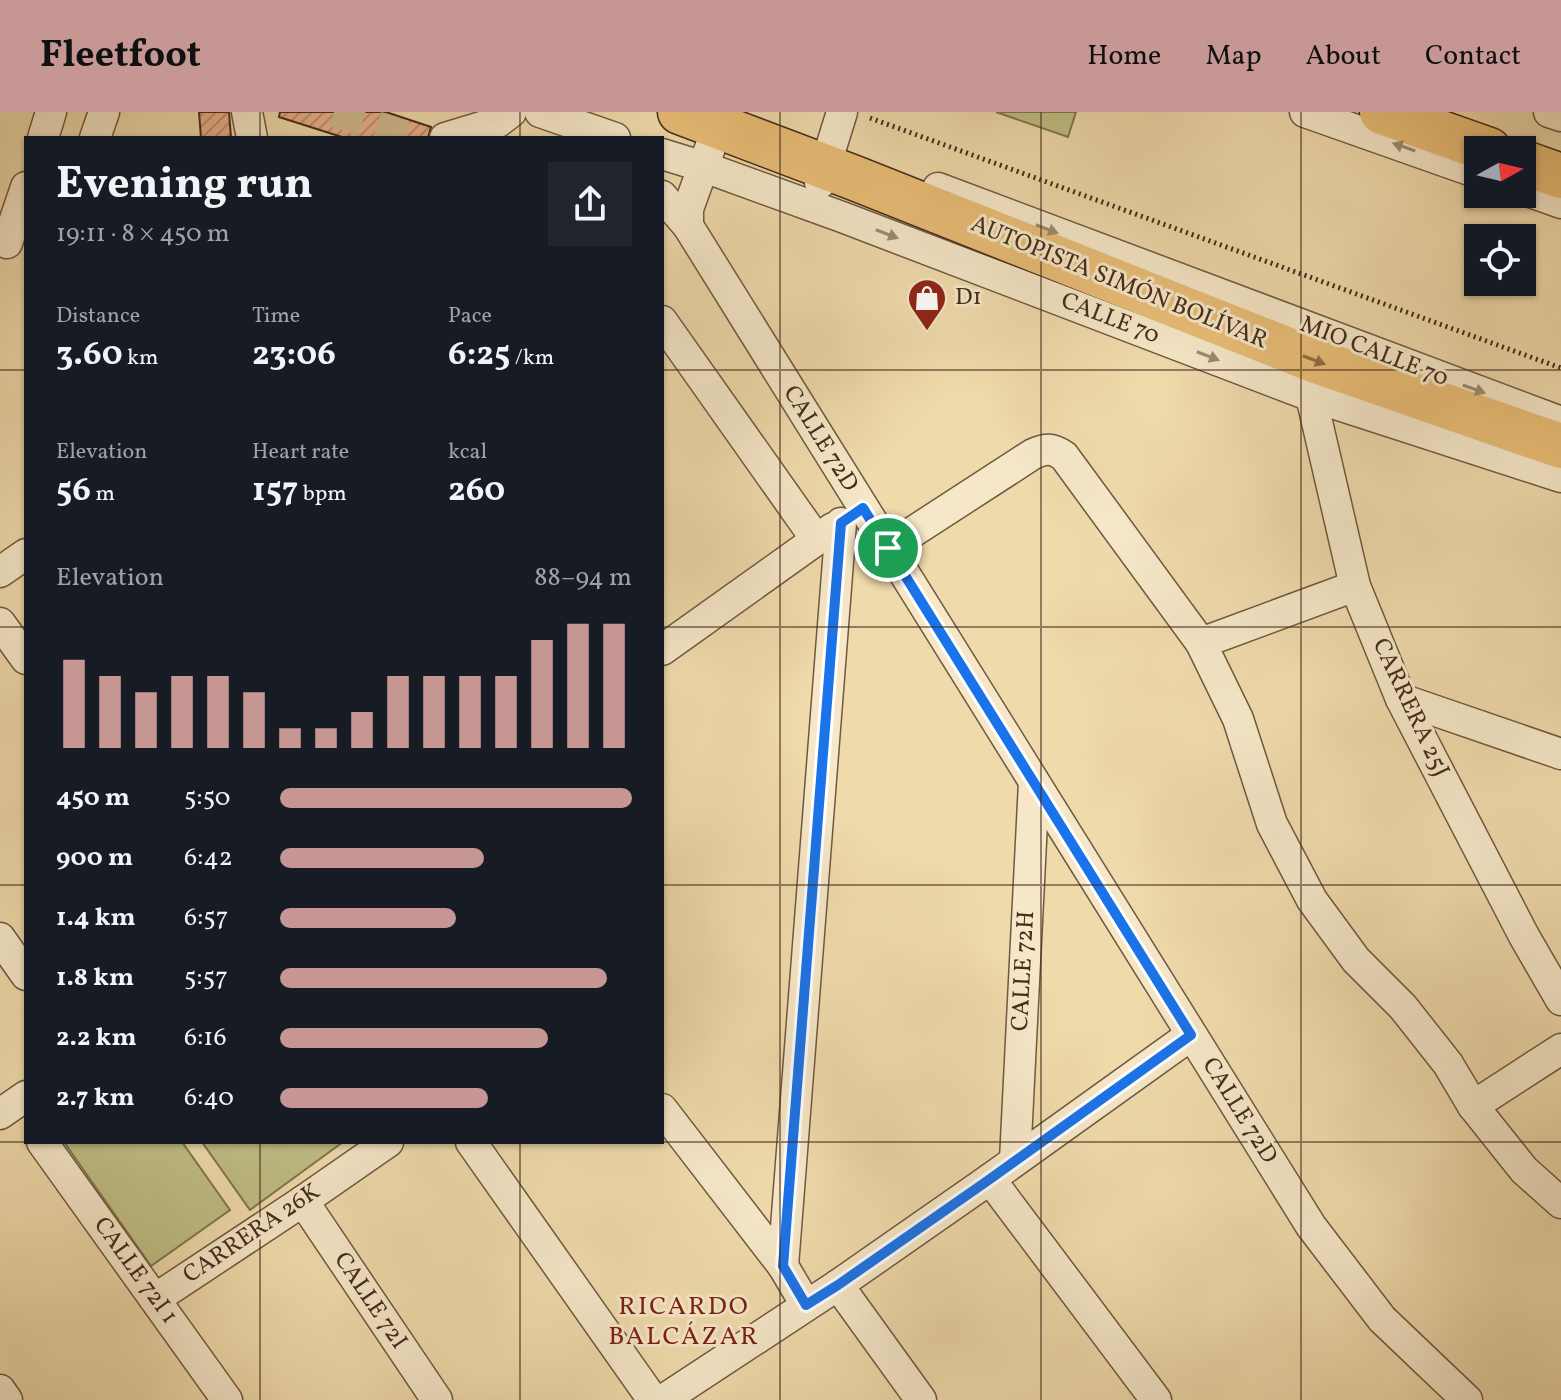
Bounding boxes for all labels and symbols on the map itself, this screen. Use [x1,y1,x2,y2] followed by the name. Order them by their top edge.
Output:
[1464,136,1536,208] north arrow
[1392,141,1416,153] one-way arrow
[965,208,1273,358] street label: AUTOPISTA SIMÓN BOLÍVAR
[1035,223,1059,236] one-way arrow
[875,228,899,241] one-way arrow
[906,277,948,332] shop icon: D1
[955,281,982,315] place label: D1
[1056,285,1164,353] street label: CALLE 70
[1295,308,1453,396] street label: MIO CALLE 70
[1196,350,1220,363] one-way arrow
[1302,354,1326,367] one-way arrow
[774,379,866,499] street label: CALLE 72D
[1462,383,1486,396] one-way arrow
[854,514,922,582] pin
[1363,633,1457,783] street label: CARRERA 25J
[1004,910,1044,1032] street label: CALLE 72H
[1193,1051,1285,1171] street label: CALLE 72D
[177,1176,327,1292] street label: CARRERA 26K
[85,1211,185,1331] street label: CALLE 72I 1
[325,1246,415,1356] street label: CALLE 72I
[608,1289,760,1355] district label: RICARDO BALCÁZAR

